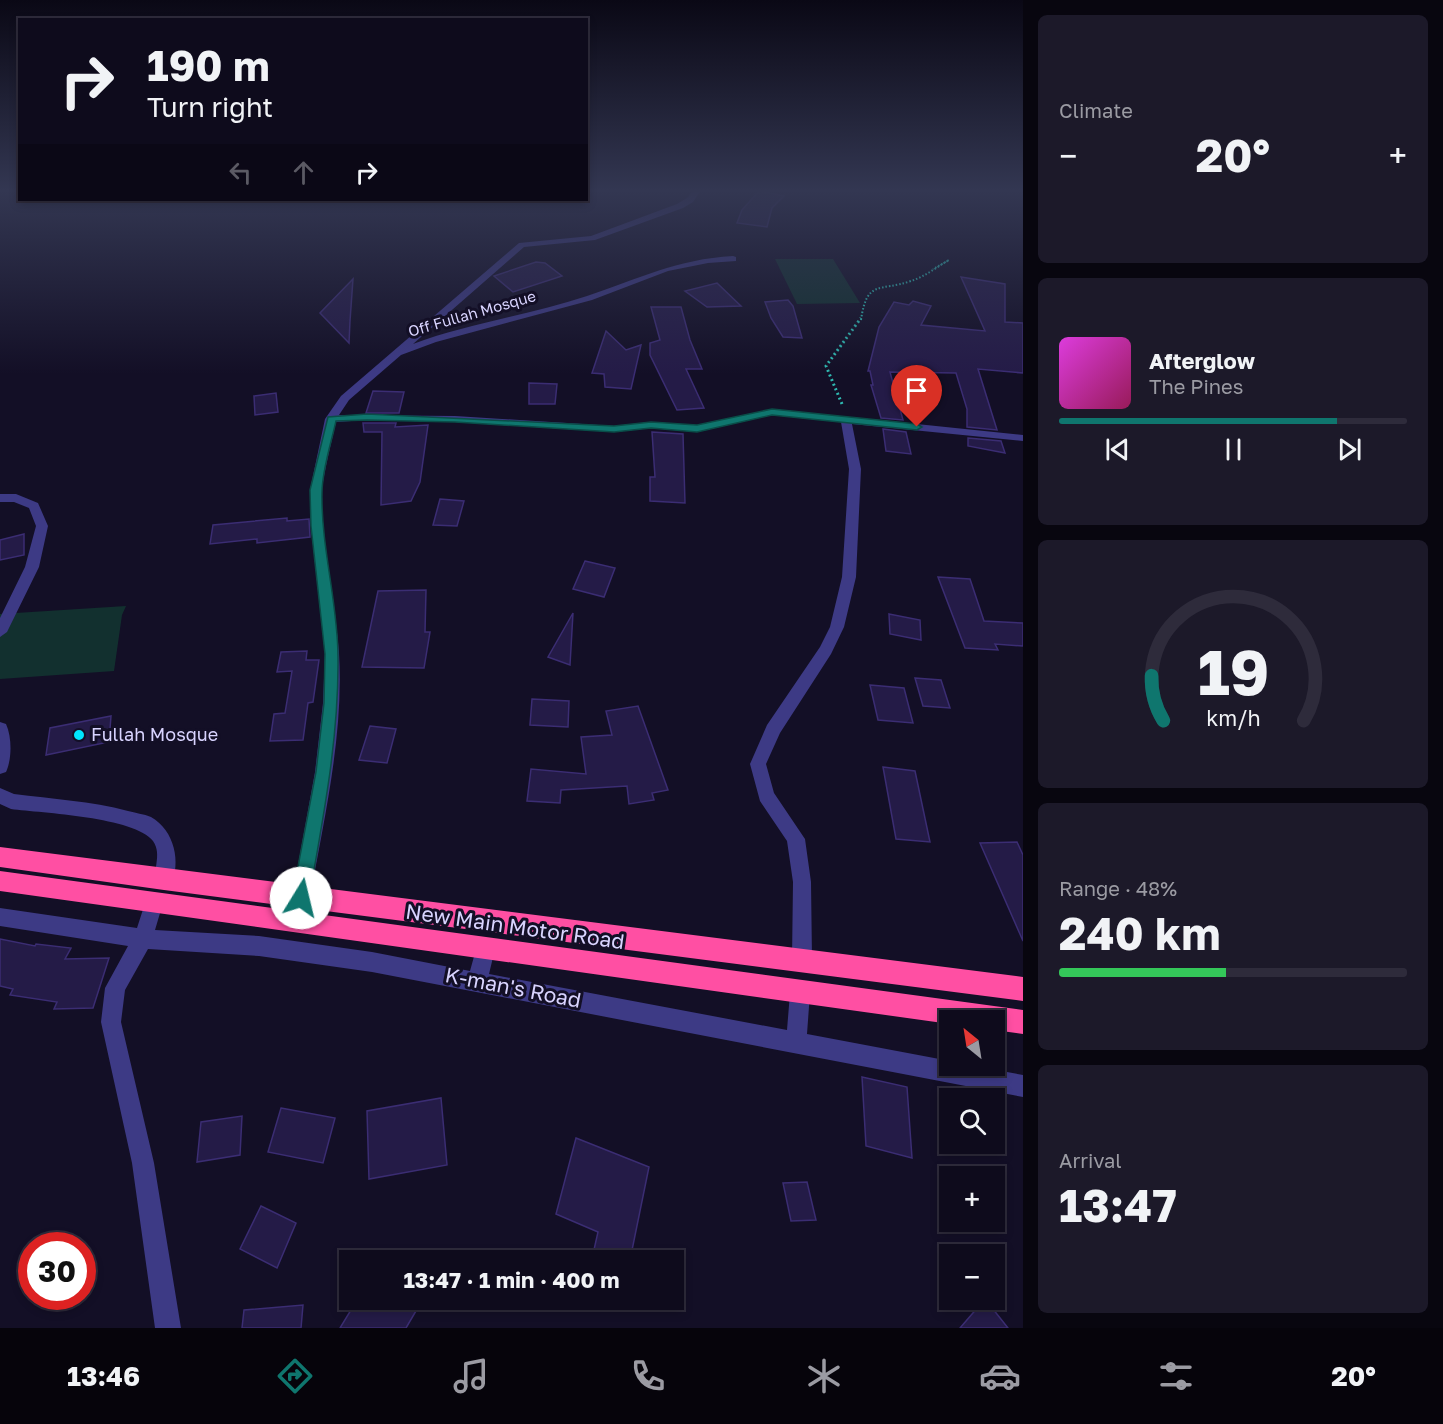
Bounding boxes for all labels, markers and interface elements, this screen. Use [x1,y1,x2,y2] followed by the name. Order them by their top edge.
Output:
[147,40,270,90] text: 190 m
[48,42,126,120] icon: right
[147,91,273,123] text: Turn right
[1059,98,1133,122] text: Climate
[1196,128,1270,182] text: 20°
[1059,136,1077,175] text: −
[1389,136,1407,175] text: +
[224,156,257,189] icon: left
[287,156,320,189] icon: ahead
[350,156,383,189] icon: right
[406,286,538,340] street label: Off Fullah Mosque
[1149,347,1255,374] text: Afterglow
[891,365,942,427] pin
[900,374,933,407] icon: arrive
[1149,374,1243,398] text: The Pines
[1101,433,1134,466] icon: previous
[1217,433,1250,466] icon: pause
[1333,433,1366,466] icon: next
[1197,634,1269,709] text: 19
[1206,705,1260,731] text: km/h
[91,723,218,745] place label: Fullah Mosque
[72,728,86,742] marker: Fullah Mosque
[269,866,333,930] position arrow
[1059,876,1177,900] text: Range · 48%
[404,898,626,954] street label: New Main Motor Road
[1059,906,1221,960] text: 240 km
[443,961,583,1013] street label: K-man's Road
[939,1010,1005,1076] north arrow
[939,1010,1005,1310] map controls
[939,1088,1005,1154] button: search
[1059,1148,1122,1172] text: Arrival
[939,1166,1005,1232] button: +
[1059,1178,1177,1232] text: 13:47
[18,1232,96,1310] speed limit sign: 30
[939,1244,1005,1310] button: −
[403,1266,620,1293] text: 13:47 · 1 min · 400 m
[274,1355,316,1397] icon: directions
[450,1355,492,1397] icon: music
[627,1355,669,1397] icon: phone
[803,1355,845,1397] icon: climate
[979,1355,1021,1397] icon: car
[1155,1355,1197,1397] icon: filters
[67,1360,140,1392] text: 13:46
[1331,1360,1376,1392] text: 20°

